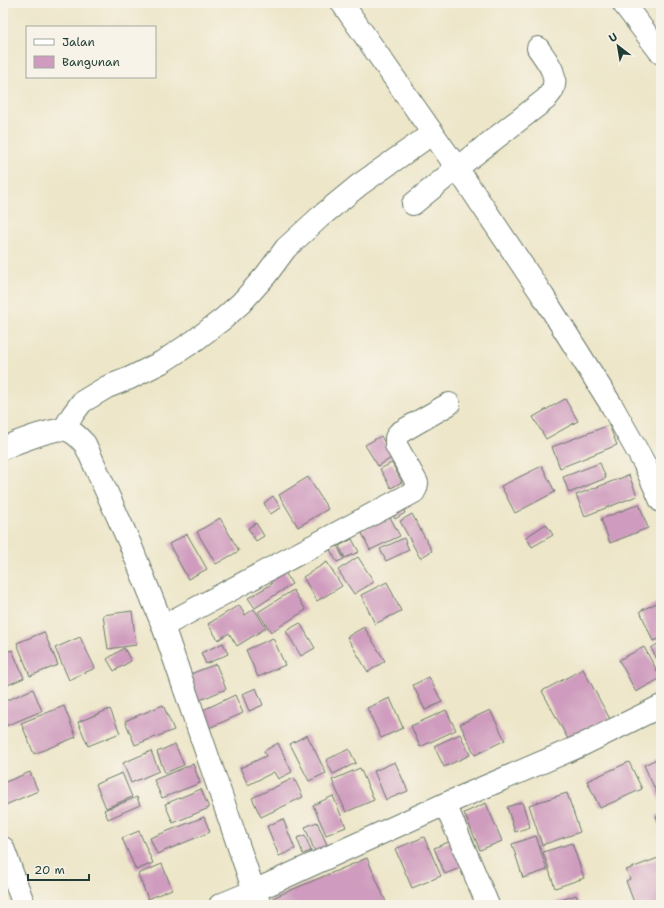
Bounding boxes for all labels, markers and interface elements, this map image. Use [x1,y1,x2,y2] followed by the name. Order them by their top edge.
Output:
[26,26,156,78] legend
[598,26,638,66] north arrow
[606,29,620,46] text: U
[62,34,95,50] text: Jalan
[62,54,120,70] text: Bangunan
[28,856,89,882] scale bar
[34,862,65,878] text: 20 m

